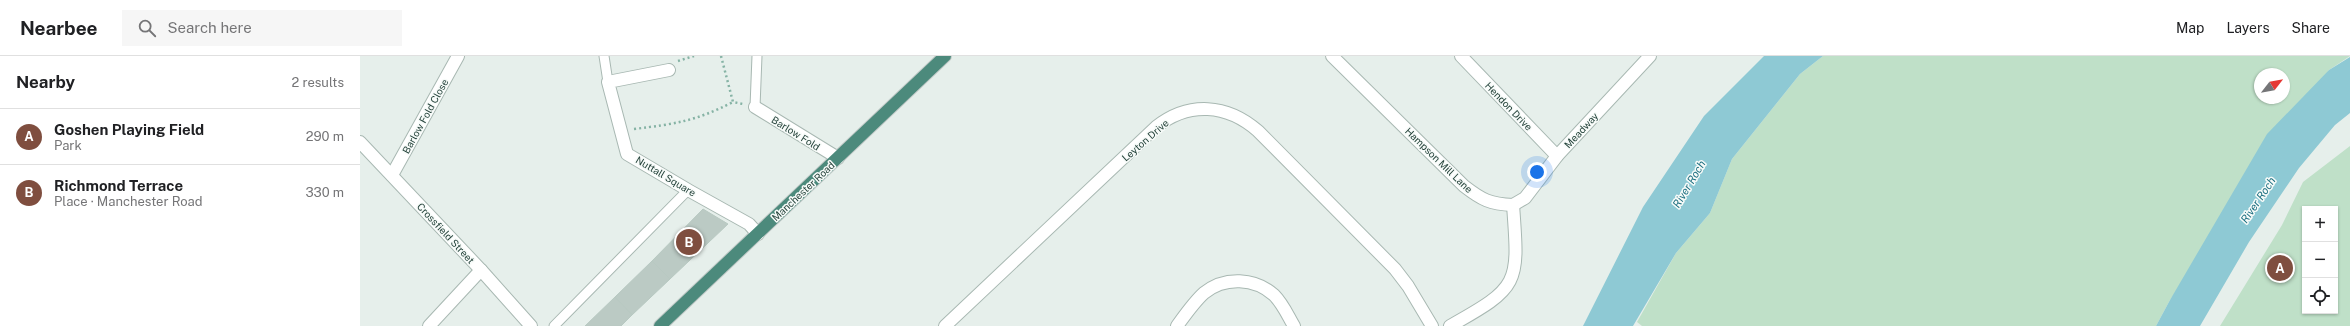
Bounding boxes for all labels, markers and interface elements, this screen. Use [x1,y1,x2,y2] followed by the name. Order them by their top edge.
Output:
[122,10,402,46] search box
[20,17,98,39] text: Nearbee
[136,17,158,39] icon: search
[168,19,252,36] text: Search here
[2176,20,2204,36] text: Map
[2226,20,2270,36] text: Layers
[2292,20,2330,36] text: Share
[2254,68,2290,104] north arrow
[16,72,75,92] text: Nearby
[292,75,344,90] text: 2 results
[400,76,451,155] street label: Barlow Fold Close
[1483,79,1535,133] street label: Hendon Drive
[1562,109,1601,150] street label: Meadway
[770,113,822,153] street label: Barlow Fold
[1119,116,1171,164] street label: Leyton Drive
[54,121,204,138] text: Goshen Playing Field
[1403,125,1475,195] street label: Hampson Mill Lane
[24,129,34,144] text: A
[306,129,344,144] text: 290 m
[54,138,82,153] text: Park
[634,153,698,199] street label: Nuttall Square
[1670,158,1708,210] water label: River Roch
[769,159,837,223] street label: Manchester Road
[1527,162,1547,182] your location
[2238,175,2278,225] water label: River Roch
[54,177,183,194] text: Richmond Terrace
[25,185,33,200] text: B
[305,185,344,200] text: 330 m
[54,194,203,209] text: Place · Manchester Road
[415,200,477,266] street label: Crossfield Street
[2302,206,2338,314] map controls
[2302,206,2338,242] button: +
[676,227,702,257] pin: B
[2302,242,2338,278] button: −
[2267,253,2293,283] pin: A
[2302,278,2338,314] button: locate

